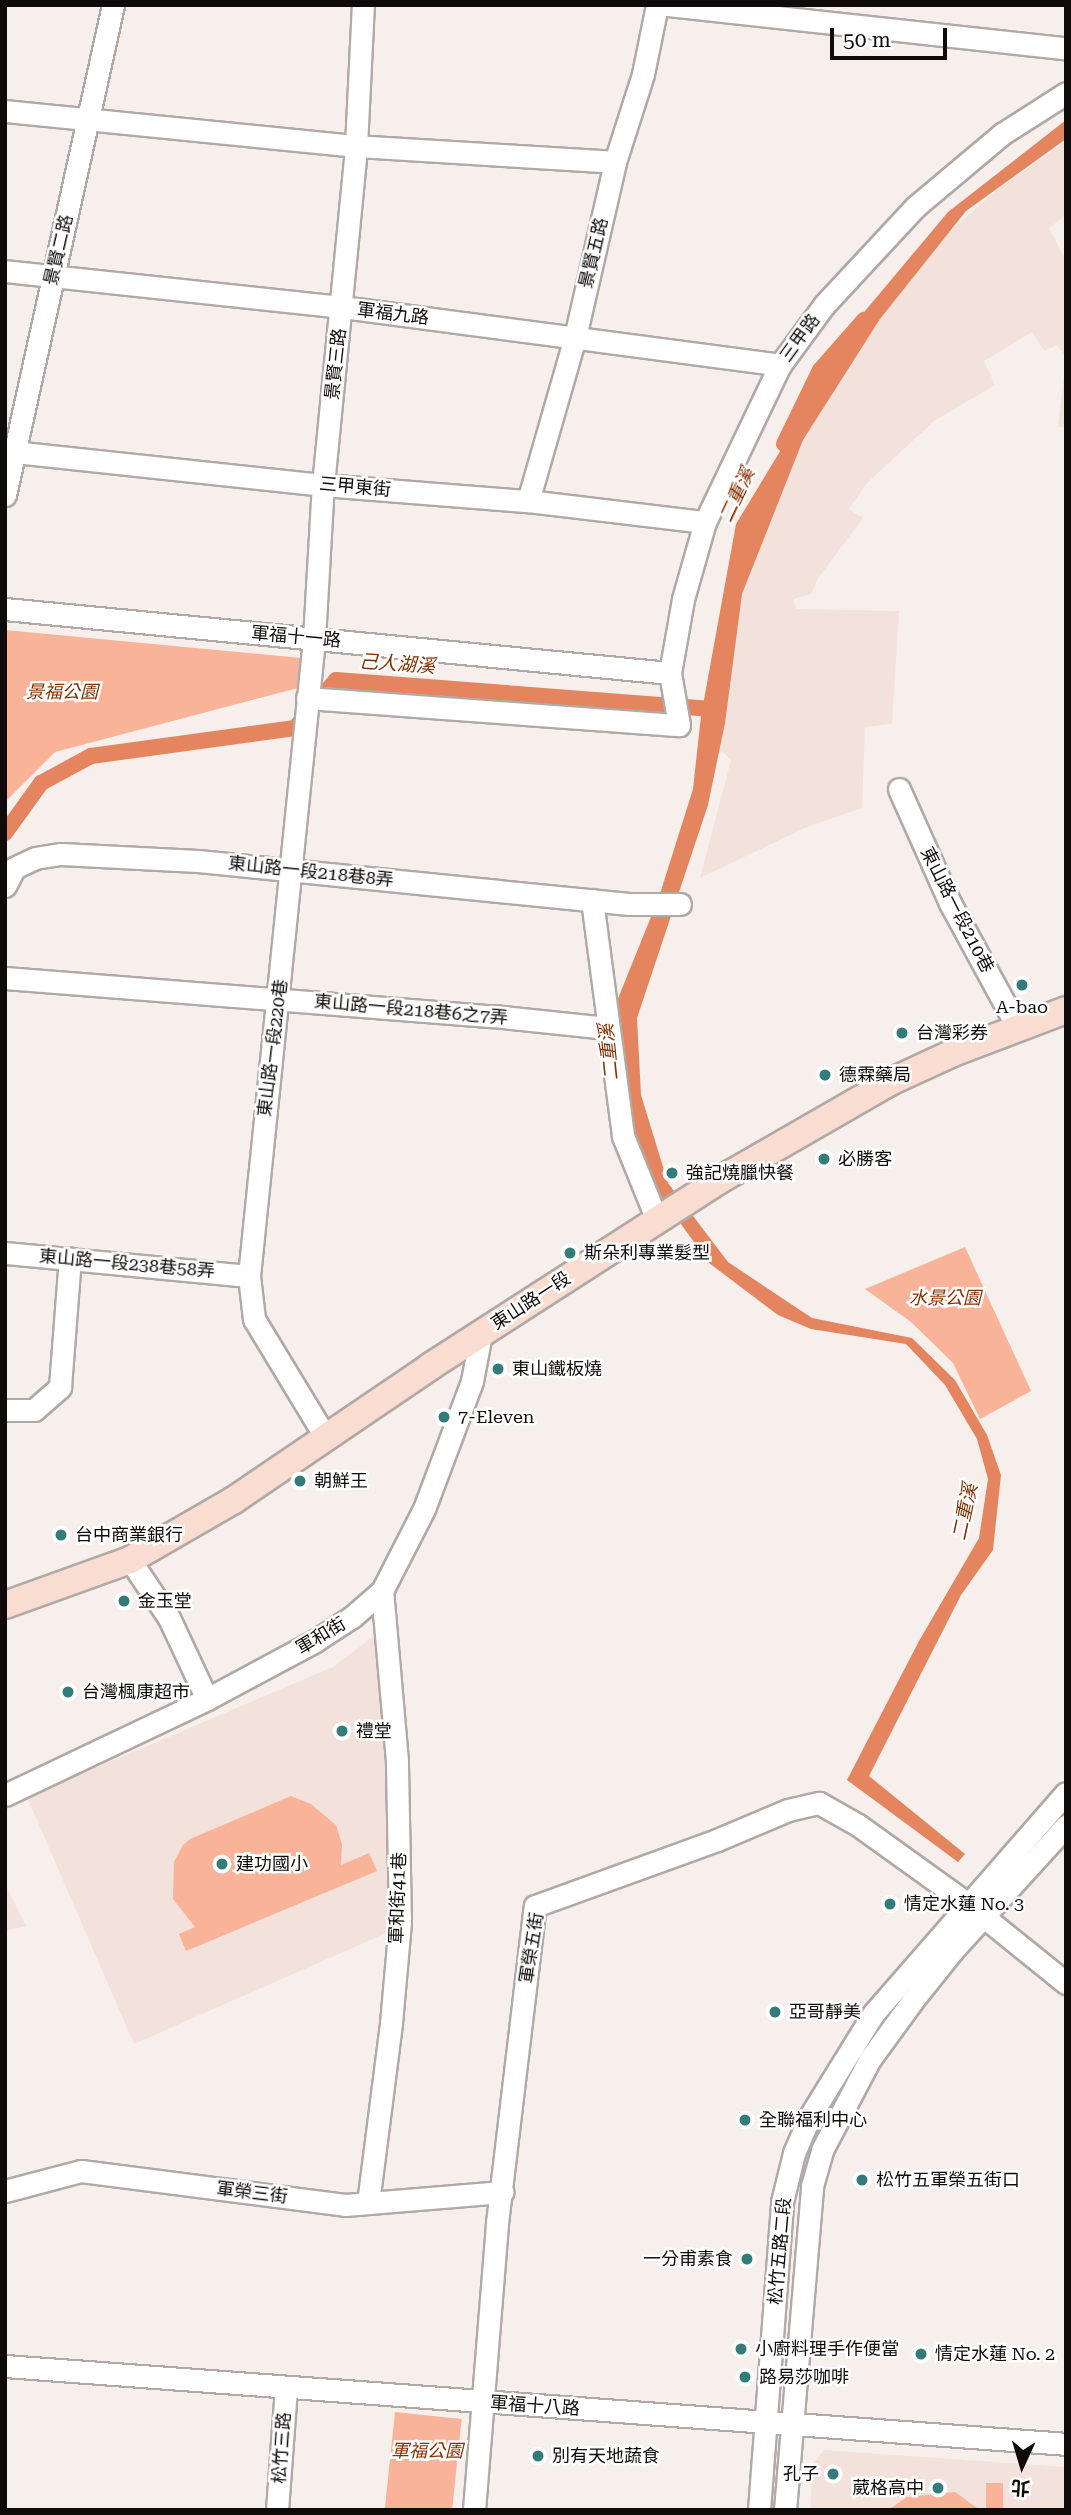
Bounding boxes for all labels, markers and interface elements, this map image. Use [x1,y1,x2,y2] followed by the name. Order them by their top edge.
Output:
[833,14,950,58] scale bar
[843,28,891,52] text: 50 m
[40,212,78,288] street label: 景賢二路
[575,215,613,291] street label: 景賢五路
[356,299,430,329] street label: 軍福九路
[775,310,825,366] street label: 三甲路
[321,327,351,401] street label: 景賢三路
[715,464,759,526] water label: 二重溪
[318,473,392,501] street label: 三甲東街
[250,622,342,652] street label: 軍福十一路
[358,650,436,678] water label: 己人湖溪
[26,681,98,703] park label: 景福公園
[916,844,998,976] street label: 東山路一段210巷
[227,853,395,891] street label: 東山路一段218巷8弄
[1014,977,1030,993] marker: A-bao
[254,978,292,1118] street label: 東山路一段220巷
[313,991,509,1029] street label: 東山路一段218巷6之7弄
[996,996,1048,1018] place label: A-bao
[595,1022,623,1082] water label: 二重溪
[916,1022,988,1044] place label: 台灣彩券
[894,1025,910,1041] marker: 台灣彩券
[839,1064,911,1086] place label: 德霖藥局
[817,1067,833,1083] marker: 德霖藥局
[838,1148,892,1170] place label: 必勝客
[816,1151,832,1167] marker: 必勝客
[686,1162,794,1184] place label: 強記燒臘快餐
[664,1165,680,1181] marker: 強記燒臘快餐
[584,1242,710,1264] place label: 斯朵利專業髮型
[562,1245,578,1261] marker: 斯朵利專業髮型
[38,1246,216,1282] street label: 東山路一段238巷58弄
[487,1267,575,1335] street label: 東山路一段
[909,1287,981,1309] park label: 水景公園
[512,1358,602,1380] place label: 東山鐵板燒
[490,1361,506,1377] marker: 東山鐵板燒
[458,1406,534,1428] place label: 7-Eleven
[436,1409,452,1425] marker: 7-Eleven
[314,1470,368,1492] place label: 朝鮮王
[292,1473,308,1489] marker: 朝鮮王
[948,1482,982,1542] water label: 二重溪
[75,1524,183,1546] place label: 台中商業銀行
[53,1527,69,1543] marker: 台中商業銀行
[138,1590,192,1612] place label: 金玉堂
[116,1593,132,1609] marker: 金玉堂
[292,1613,350,1659] street label: 軍和街
[82,1681,190,1703] place label: 台灣楓康超市
[60,1684,76,1700] marker: 台灣楓康超市
[356,1720,392,1742] place label: 禮堂
[334,1723,350,1739] marker: 禮堂
[386,1852,410,1944] street label: 軍和街41巷
[236,1853,308,1875] place label: 建功國小
[214,1856,230,1872] marker: 建功國小
[904,1893,1024,1915] place label: 情定水蓮 No. 3
[882,1896,898,1912] marker: 情定水蓮 No. 3
[516,1911,548,1985] street label: 軍榮五街
[789,2001,861,2023] place label: 亞哥靜美
[767,2004,783,2020] marker: 亞哥靜美
[759,2109,867,2131] place label: 全聯福利中心
[737,2112,753,2128] marker: 全聯福利中心
[876,2169,1020,2191] place label: 松竹五軍榮五街口
[854,2172,870,2188] marker: 松竹五軍榮五街口
[215,2178,289,2208] street label: 軍榮三街
[765,2196,795,2306] street label: 松竹五路二段
[643,2248,733,2270] place label: 一分甫素食
[739,2251,755,2267] marker: 一分甫素食
[755,2338,899,2360] place label: 小廚料理手作便當
[733,2341,749,2357] marker: 小廚料理手作便當
[935,2343,1055,2365] place label: 情定水蓮 No. 2
[913,2346,929,2362] marker: 情定水蓮 No. 2
[759,2366,849,2388] place label: 路易莎咖啡
[737,2369,753,2385] marker: 路易莎咖啡
[489,2392,581,2420] street label: 軍福十八路
[269,2411,295,2485] street label: 松竹三路
[987,2431,1057,2501] north arrow
[391,2440,463,2462] park label: 軍福公園
[552,2445,660,2467] place label: 別有天地蔬食
[530,2448,546,2464] marker: 別有天地蔬食
[783,2463,819,2485] place label: 孔子
[825,2466,841,2482] marker: 孔子
[1010,2475,1031,2500] text: 北
[852,2477,924,2499] place label: 葳格高中
[930,2480,946,2496] marker: 葳格高中

